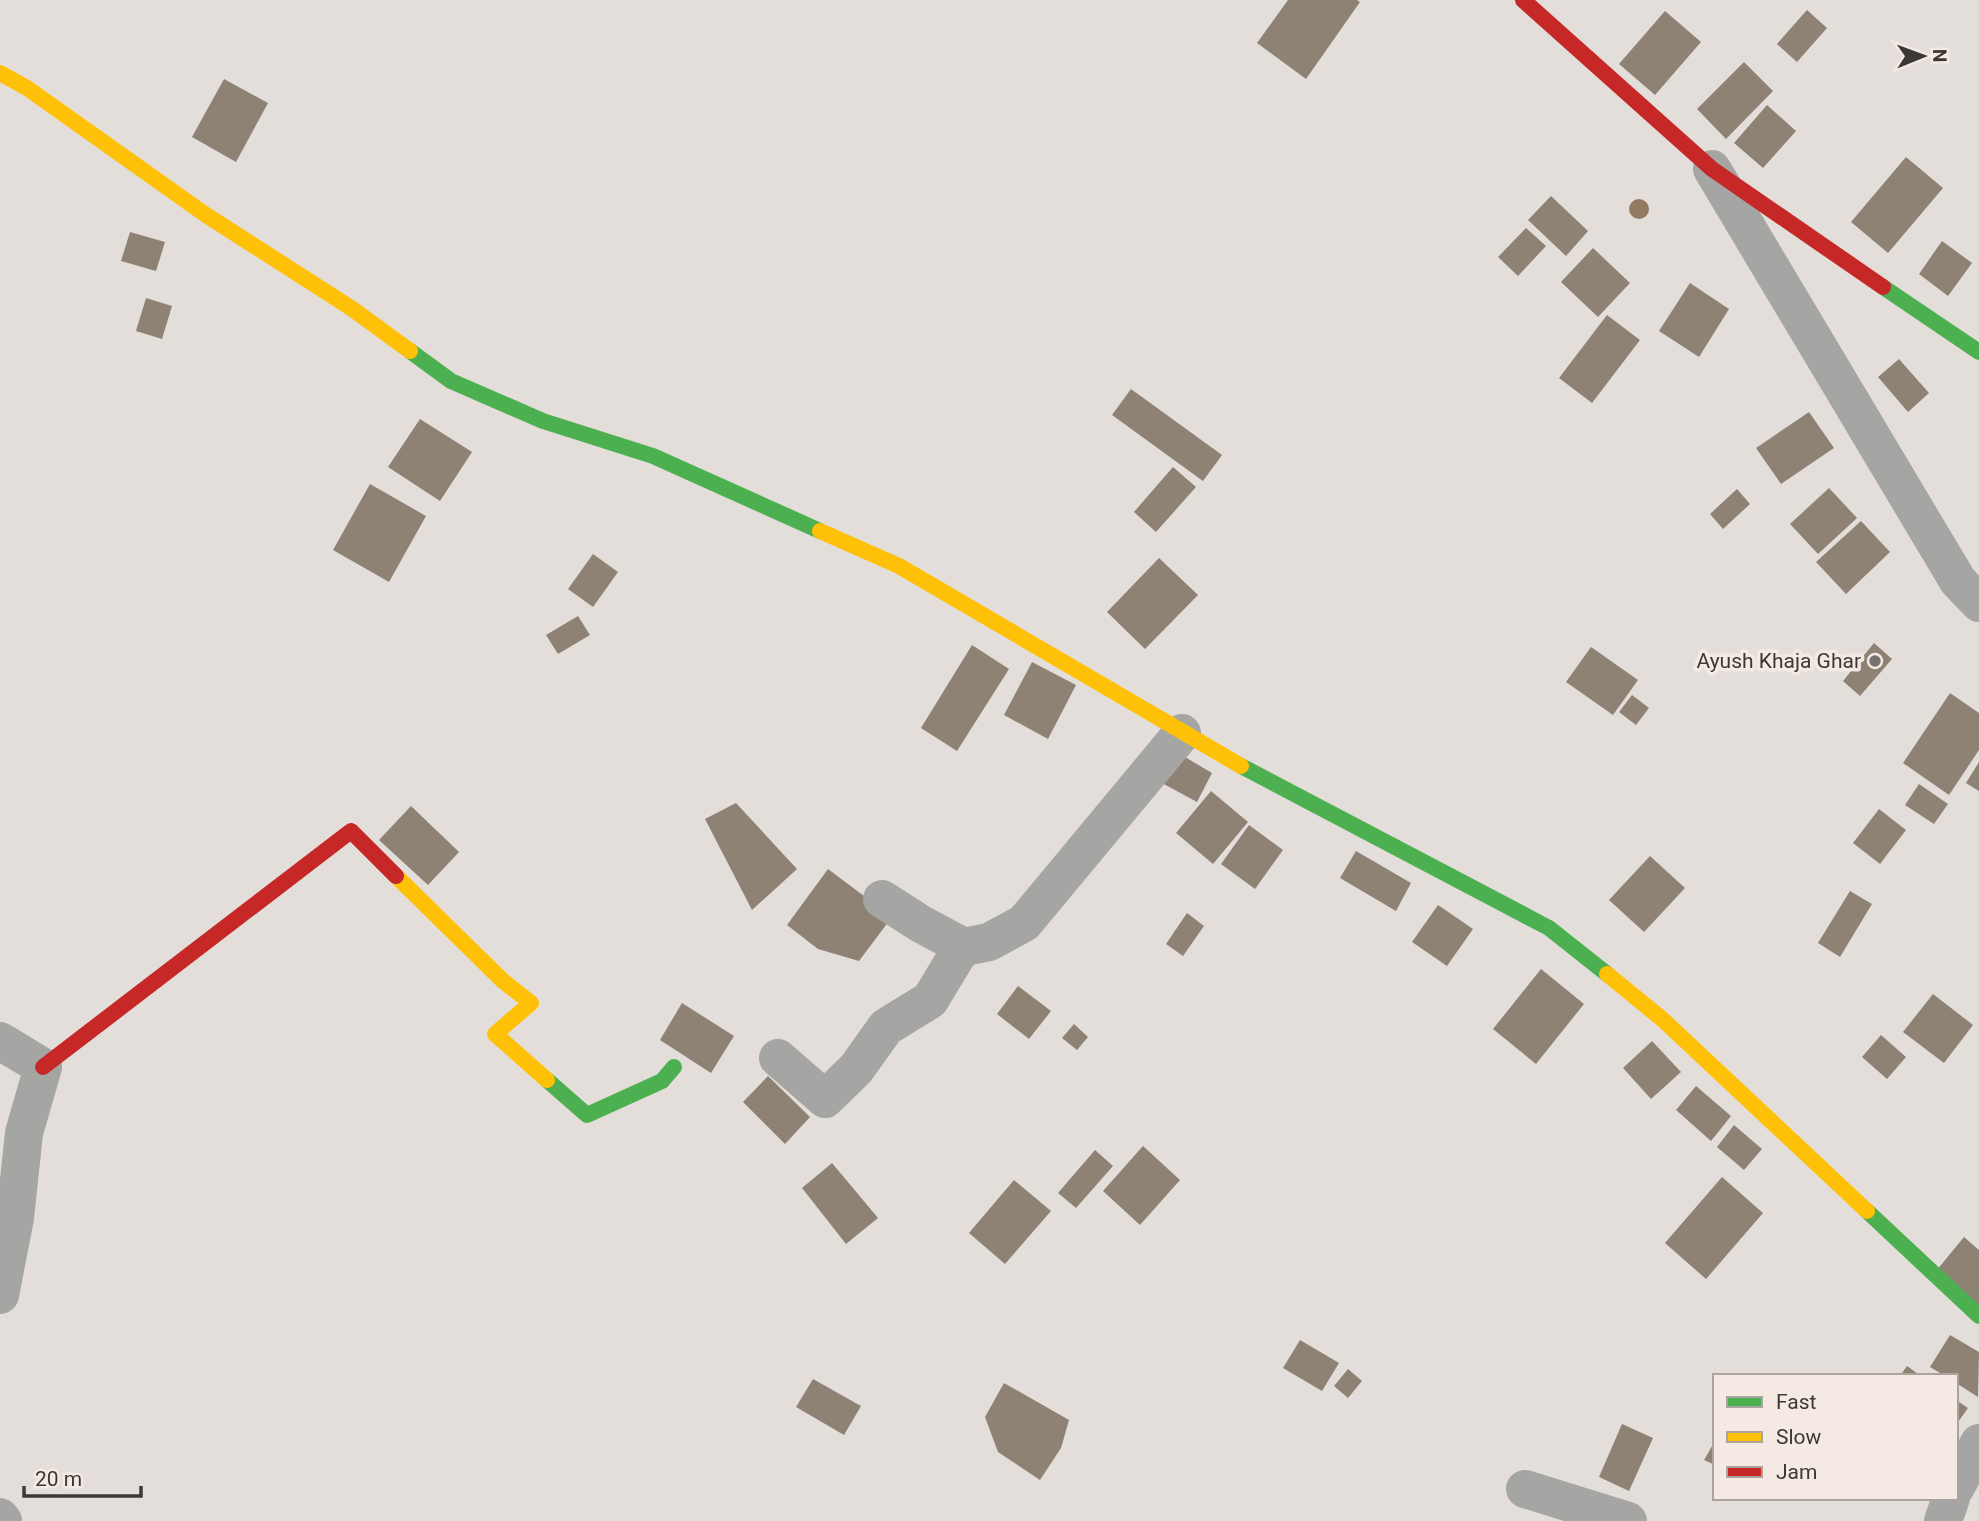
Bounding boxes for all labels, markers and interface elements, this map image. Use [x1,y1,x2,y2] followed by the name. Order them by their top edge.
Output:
[1888,21,1958,91] north arrow
[1928,49,1951,63] text: N
[1696,649,1861,673] place label: Ayush Khaja Ghar
[1867,653,1883,669] marker: Ayush Khaja Ghar
[1713,1374,1958,1500] legend
[1776,1390,1817,1414] text: Fast
[1776,1425,1822,1449] text: Slow
[24,1454,142,1498] scale bar
[1776,1460,1817,1484] text: Jam
[35,1467,82,1491] text: 20 m

